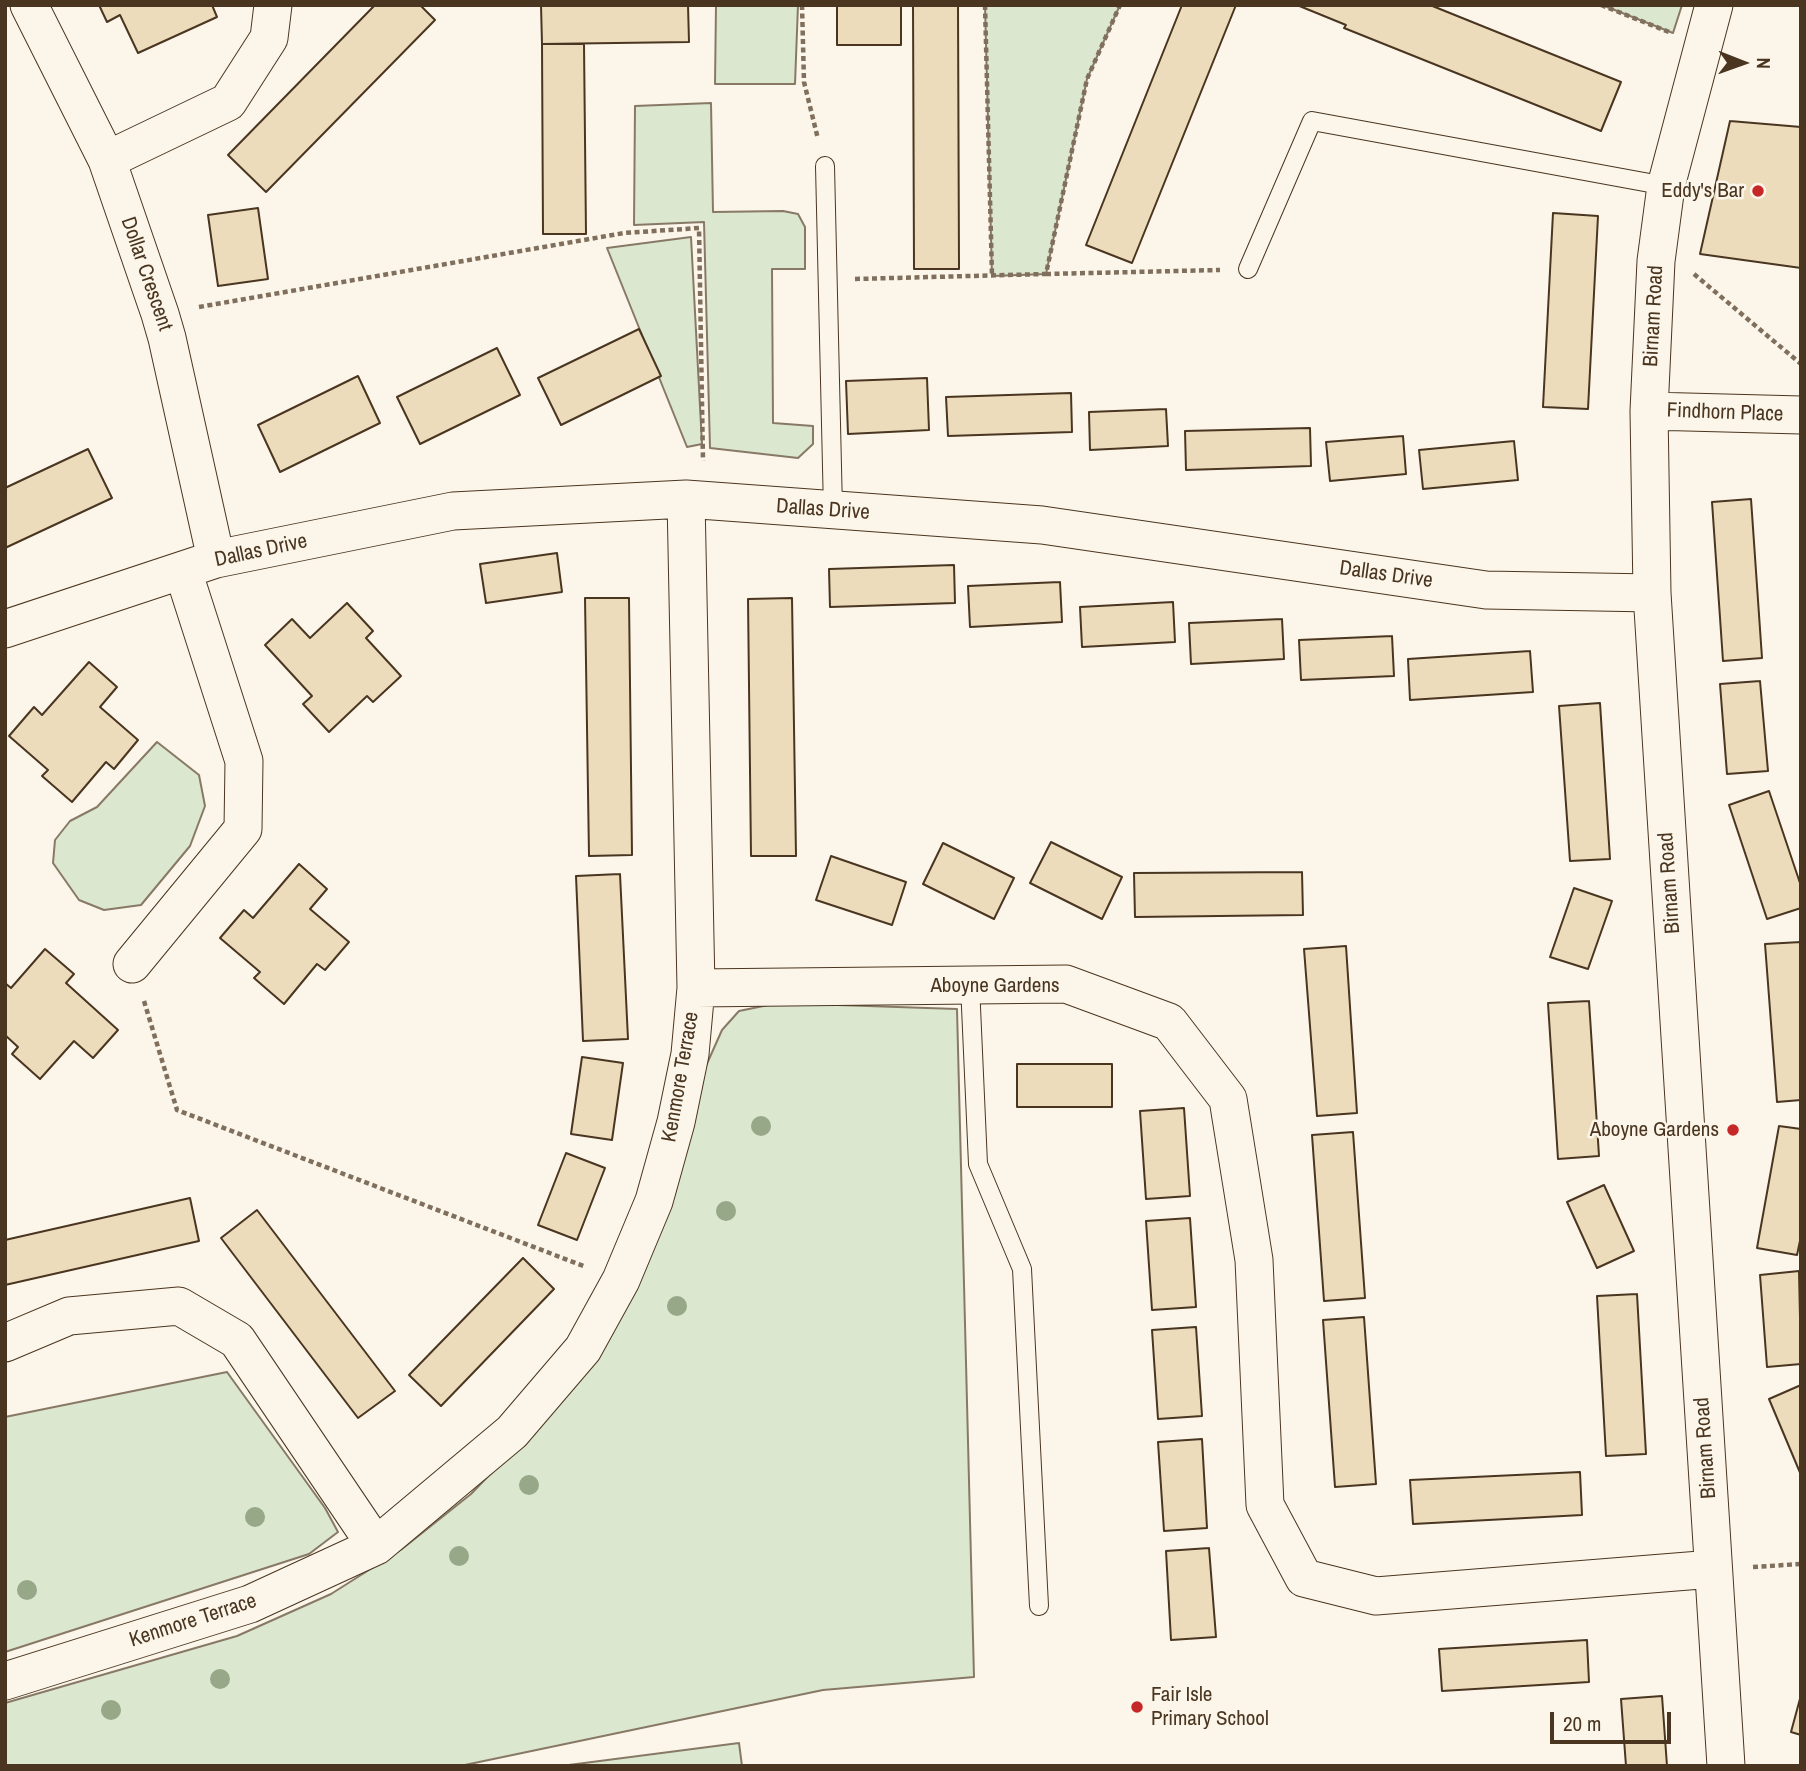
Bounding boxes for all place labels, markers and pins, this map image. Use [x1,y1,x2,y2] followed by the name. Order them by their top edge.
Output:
[1661,178,1744,204] place label: Eddy's Bar
[1750,183,1766,199] marker: Eddy's Bar
[1590,1117,1719,1143] place label: Aboyne Gardens
[1725,1122,1741,1138] marker: Aboyne Gardens
[1151,1682,1269,1732] place label: Fair Isle Primary School
[1129,1699,1145,1715] marker: Fair Isle Primary School

